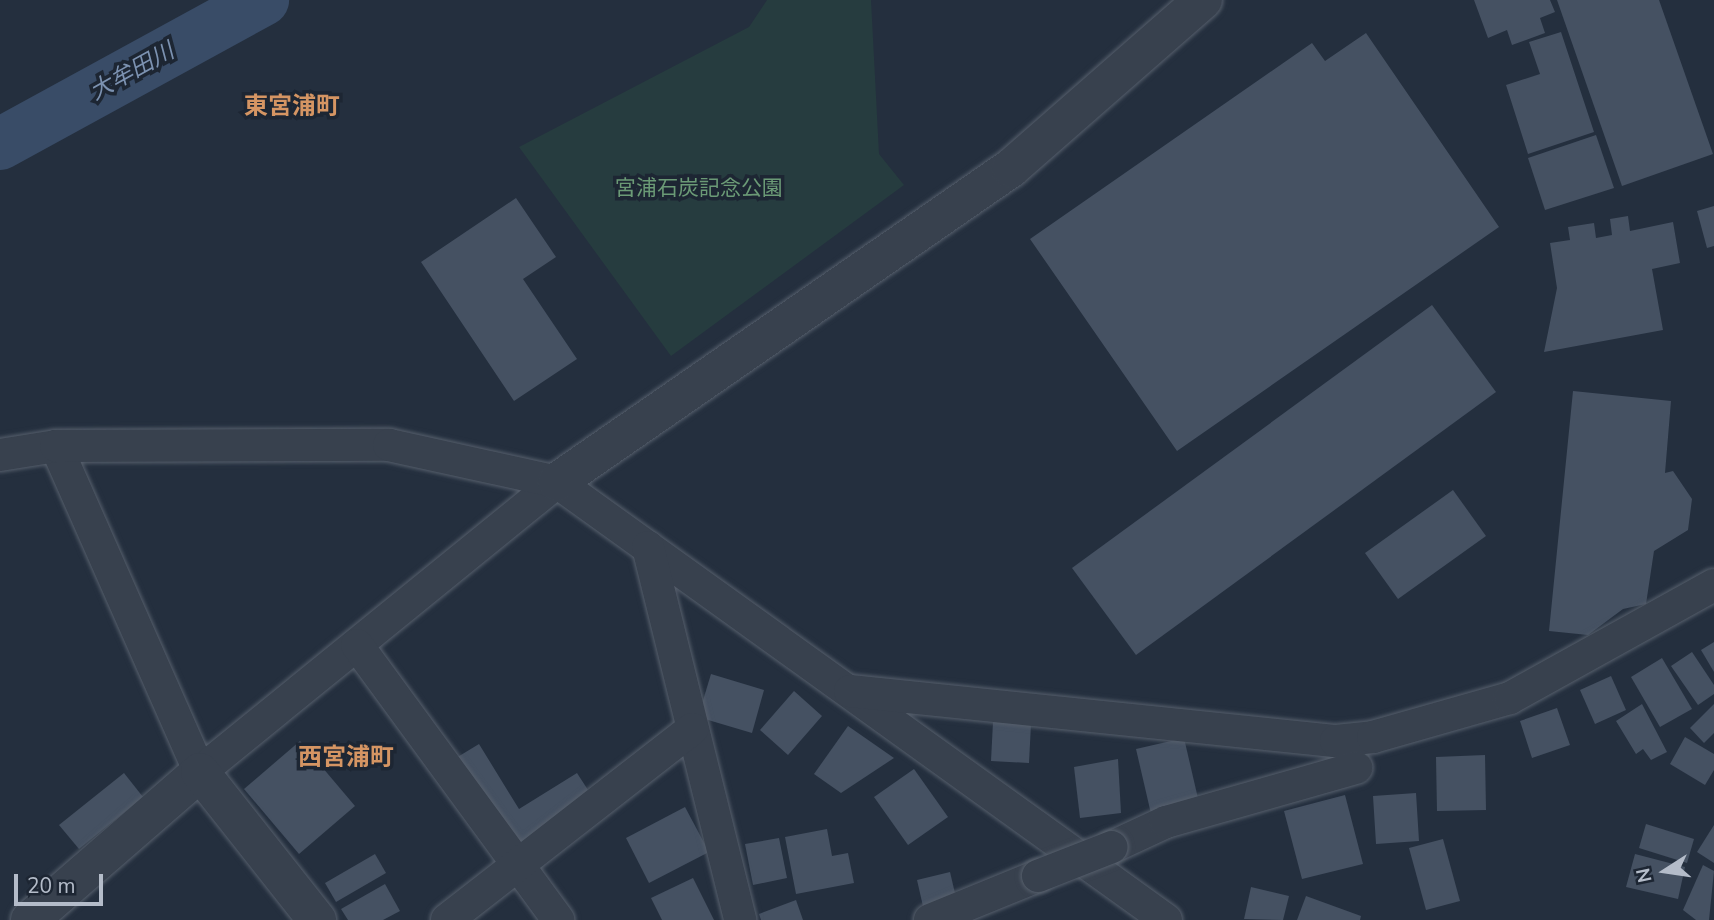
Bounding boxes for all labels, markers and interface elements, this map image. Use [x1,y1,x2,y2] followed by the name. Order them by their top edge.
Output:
[85,38,179,106] water label: 大牟田川
[244,93,340,121] district label: 東宮浦町
[615,175,783,201] park label: 宮浦石炭記念公園
[298,744,394,772] district label: 西宮浦町
[1630,836,1700,906] north arrow
[18,860,107,904] scale bar
[1630,866,1659,885] text: N
[27,872,76,900] text: 20 m

